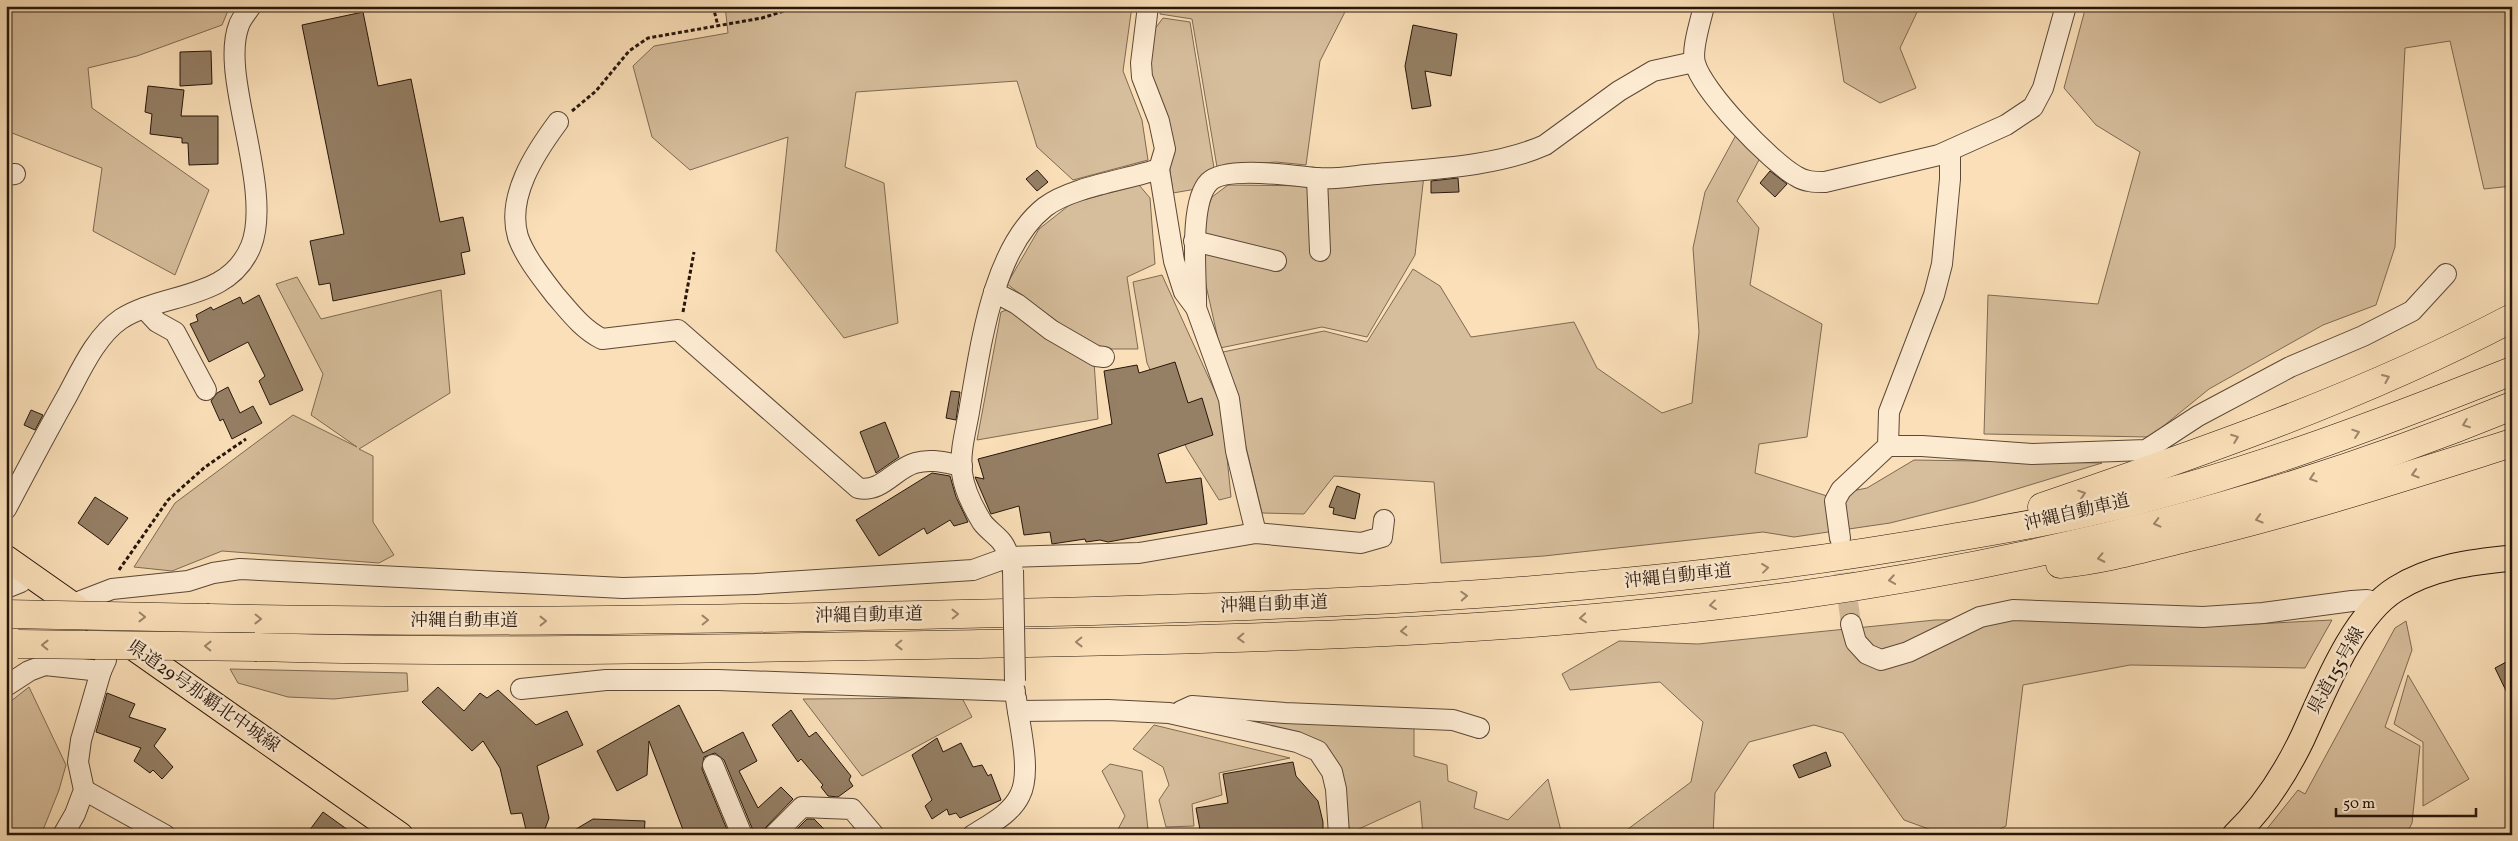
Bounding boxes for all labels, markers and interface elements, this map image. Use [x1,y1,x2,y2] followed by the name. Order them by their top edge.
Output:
[2381,374,2390,385] one-way arrow
[2463,418,2471,428] one-way arrow
[2351,428,2359,438] one-way arrow
[2230,434,2239,444] one-way arrow
[2411,468,2420,478] one-way arrow
[2310,472,2318,482] one-way arrow
[2022,489,2132,537] street label: 沖縄自動車道
[2078,489,2086,499] one-way arrow
[2256,514,2264,524] one-way arrow
[2154,518,2162,528] one-way arrow
[2097,552,2106,563] one-way arrow
[1623,559,1733,595] street label: 沖縄自動車道
[1761,563,1770,573] one-way arrow
[1887,574,1896,584] one-way arrow
[1220,591,1328,619] street label: 沖縄自動車道
[1461,591,1469,602] one-way arrow
[1709,599,1717,610] one-way arrow
[815,603,923,629] street label: 沖縄自動車道
[410,609,518,634] street label: 沖縄自動車道
[952,609,960,619] one-way arrow
[139,612,147,622] one-way arrow
[1579,612,1587,623] one-way arrow
[254,614,262,624] one-way arrow
[702,614,710,625] one-way arrow
[540,616,547,626] one-way arrow
[2303,623,2371,719] street label: 県道155号線
[1399,626,1407,636] one-way arrow
[1237,633,1245,643] one-way arrow
[122,635,284,759] street label: 県道29号那覇北中城線
[1075,637,1082,647] one-way arrow
[41,640,49,650] one-way arrow
[895,640,903,651] one-way arrow
[204,641,212,652] one-way arrow
[2336,786,2476,818] scale bar
[2343,794,2375,815] text: 50 m

